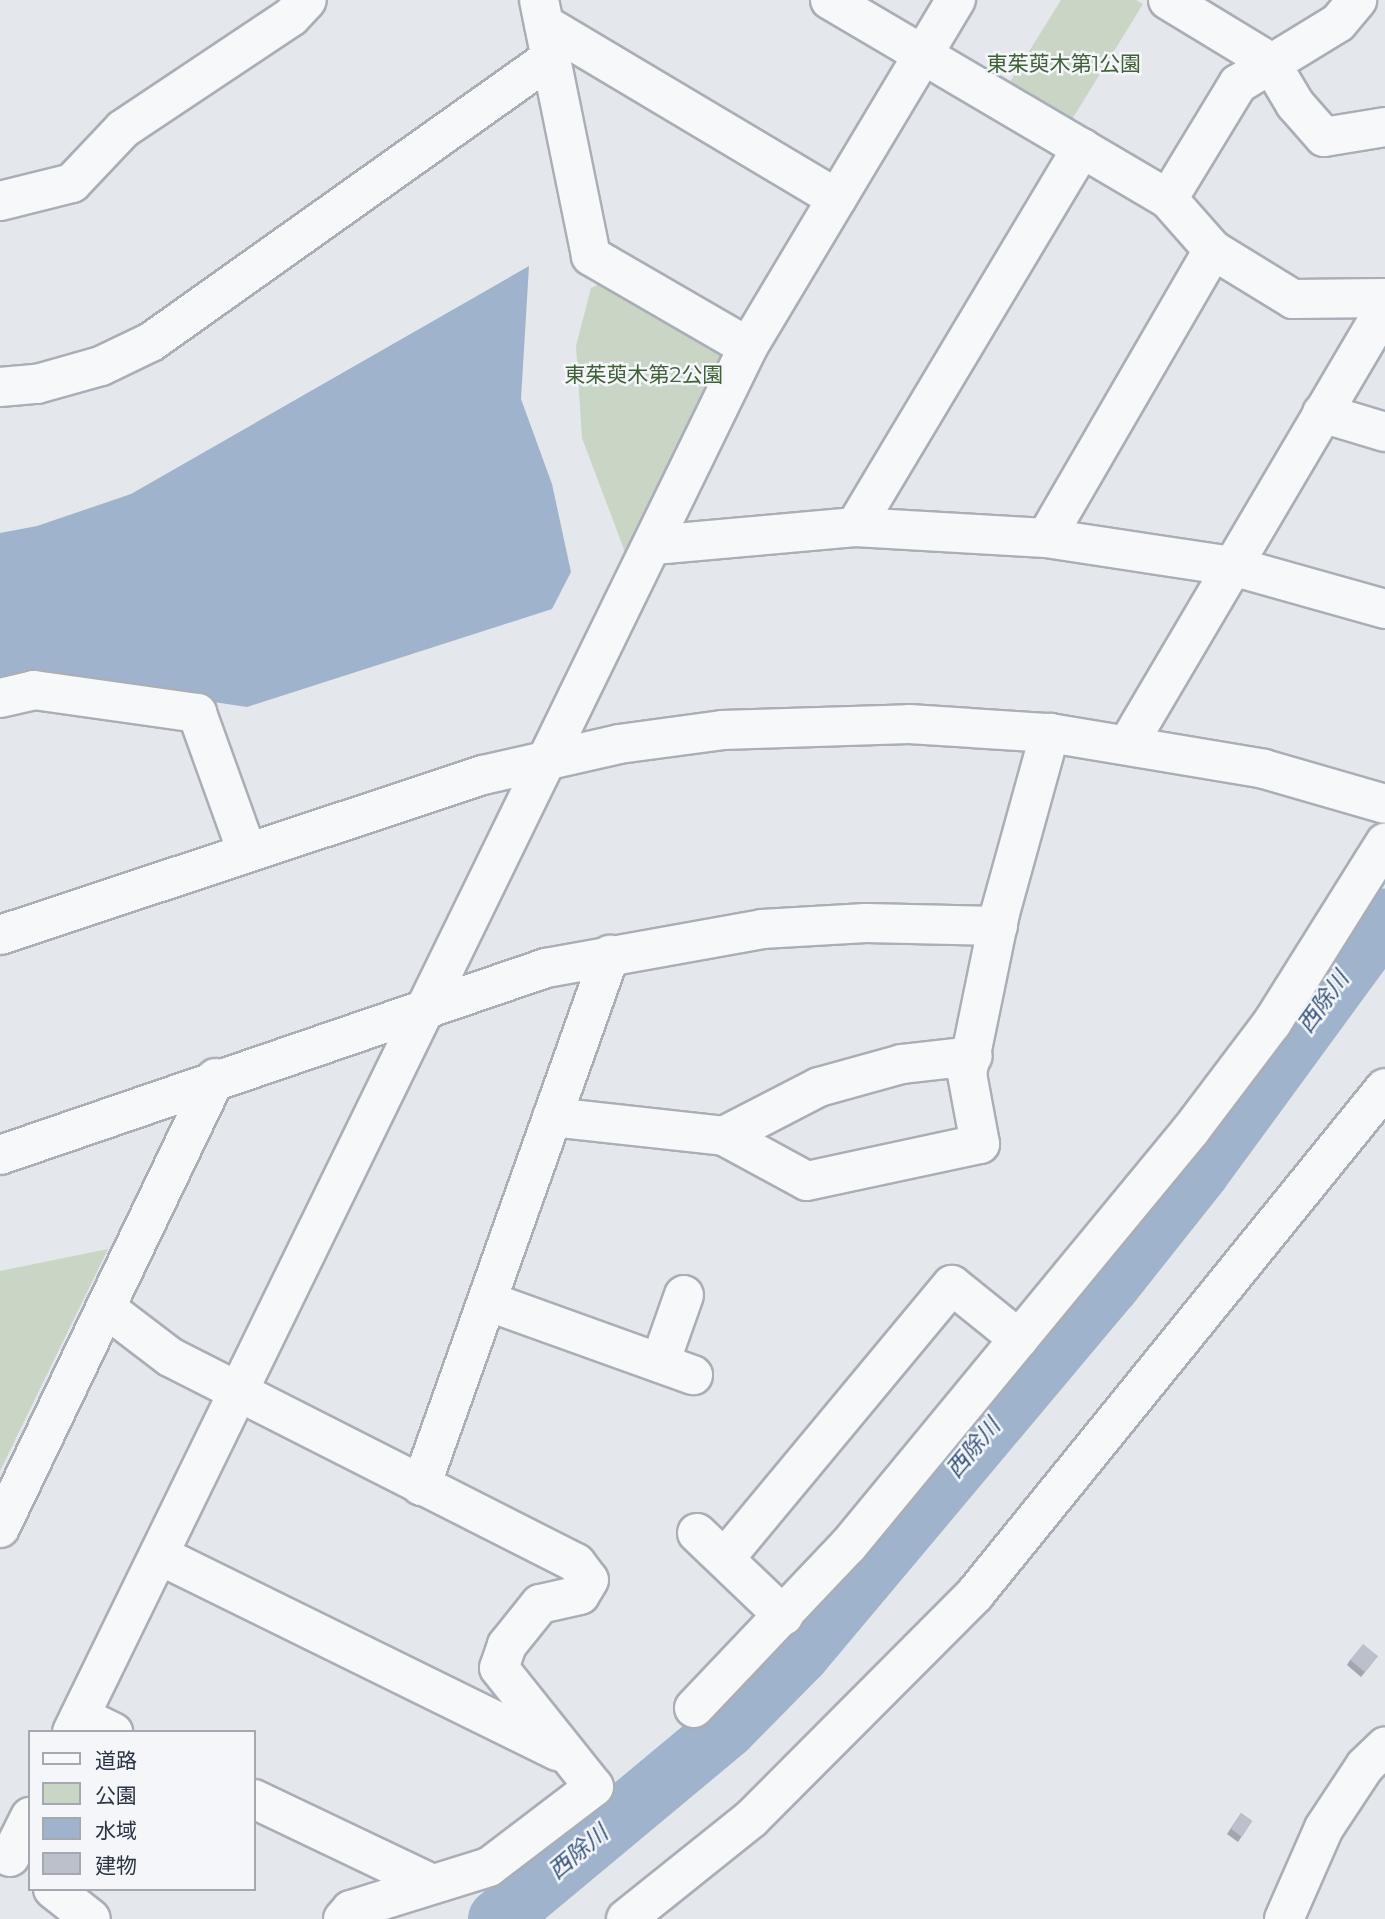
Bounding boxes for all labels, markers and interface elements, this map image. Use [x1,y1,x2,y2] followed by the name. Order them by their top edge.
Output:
[987,51,1141,77] park label: 東茱萸木第1公園
[565,362,723,388] park label: 東茱萸木第2公園
[1292,966,1354,1038] water label: 西除川
[940,1413,1006,1483] water label: 西除川
[28,1730,256,1891] legend
[95,1748,137,1773] text: 道路
[95,1783,137,1808] text: 公園
[95,1818,137,1843] text: 水域
[543,1819,613,1885] water label: 西除川
[95,1853,137,1878] text: 建物

